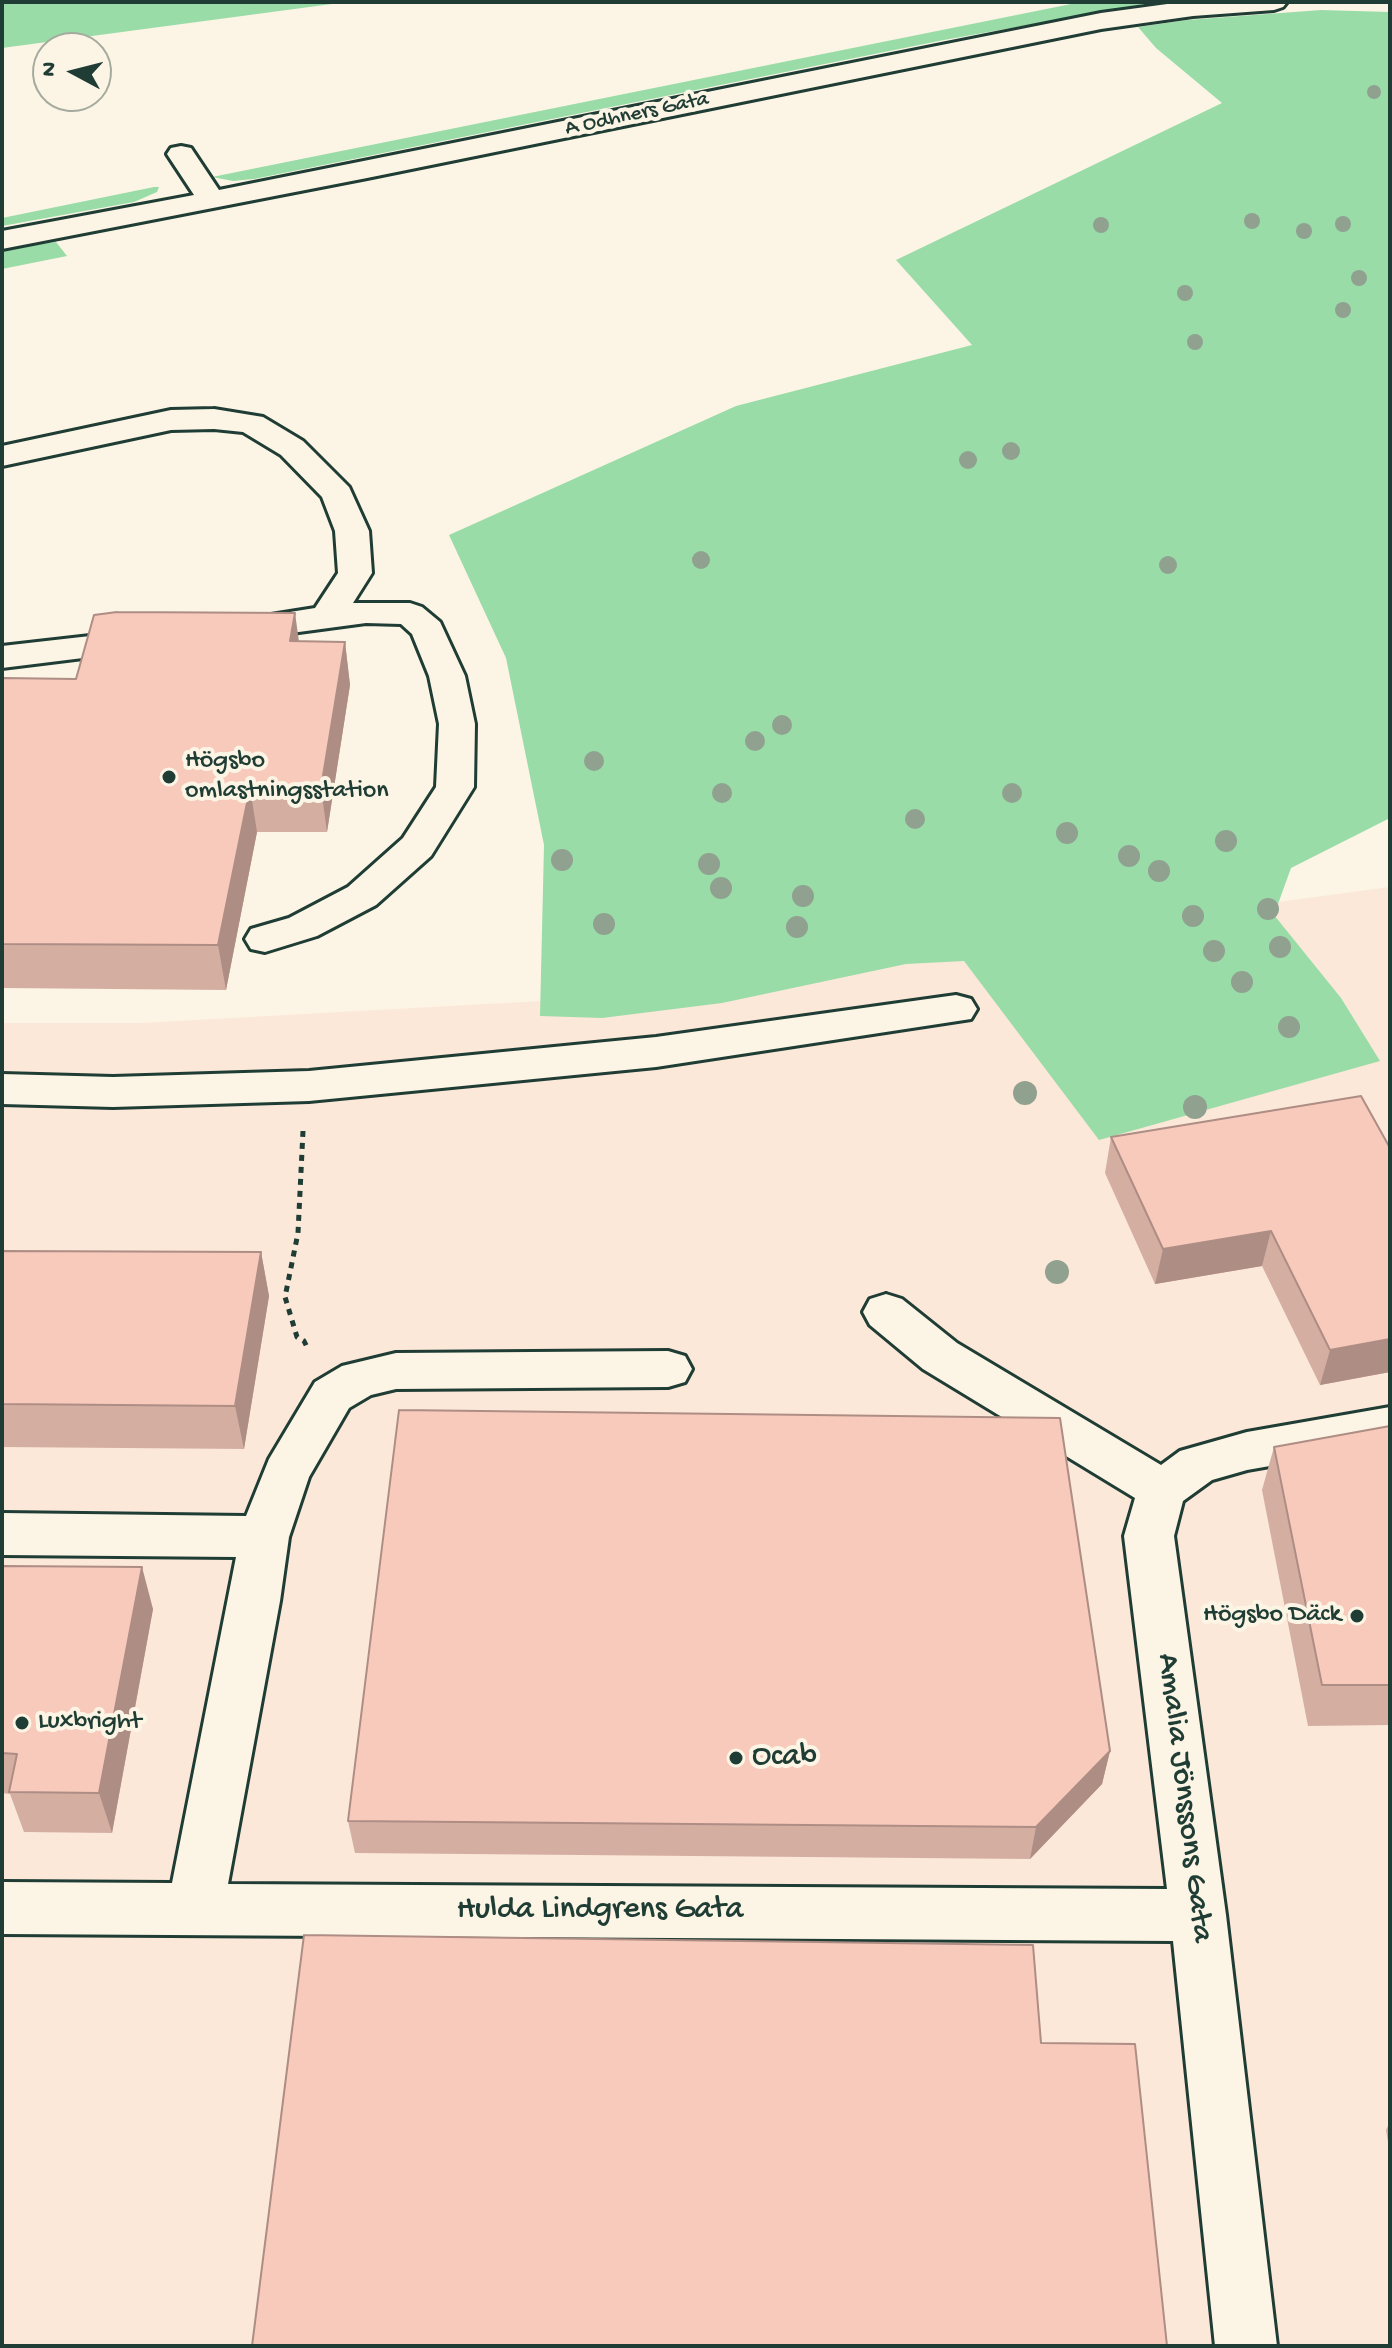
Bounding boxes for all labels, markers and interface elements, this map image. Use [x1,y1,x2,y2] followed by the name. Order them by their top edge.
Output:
[32,32,112,112] north arrow
[36,61,64,78] text: N
[563,87,711,143] street label: A Odhners Gata
[185,746,389,808] place label: Högsbo omlastningsstation
[160,768,178,786] marker: Högsbo omlastningsstation
[1203,1600,1341,1632] place label: Högsbo Däck
[1348,1607,1366,1625] marker: Högsbo Däck
[1146,1651,1220,1945] street label: Amalia Jönssons Gata
[38,1707,141,1739] place label: Luxbright
[13,1714,31,1732] marker: Luxbright
[752,1739,817,1777] place label: Ocab
[727,1749,745,1767] marker: Ocab
[457,1892,743,1930] street label: Hulda Lindgrens Gata

